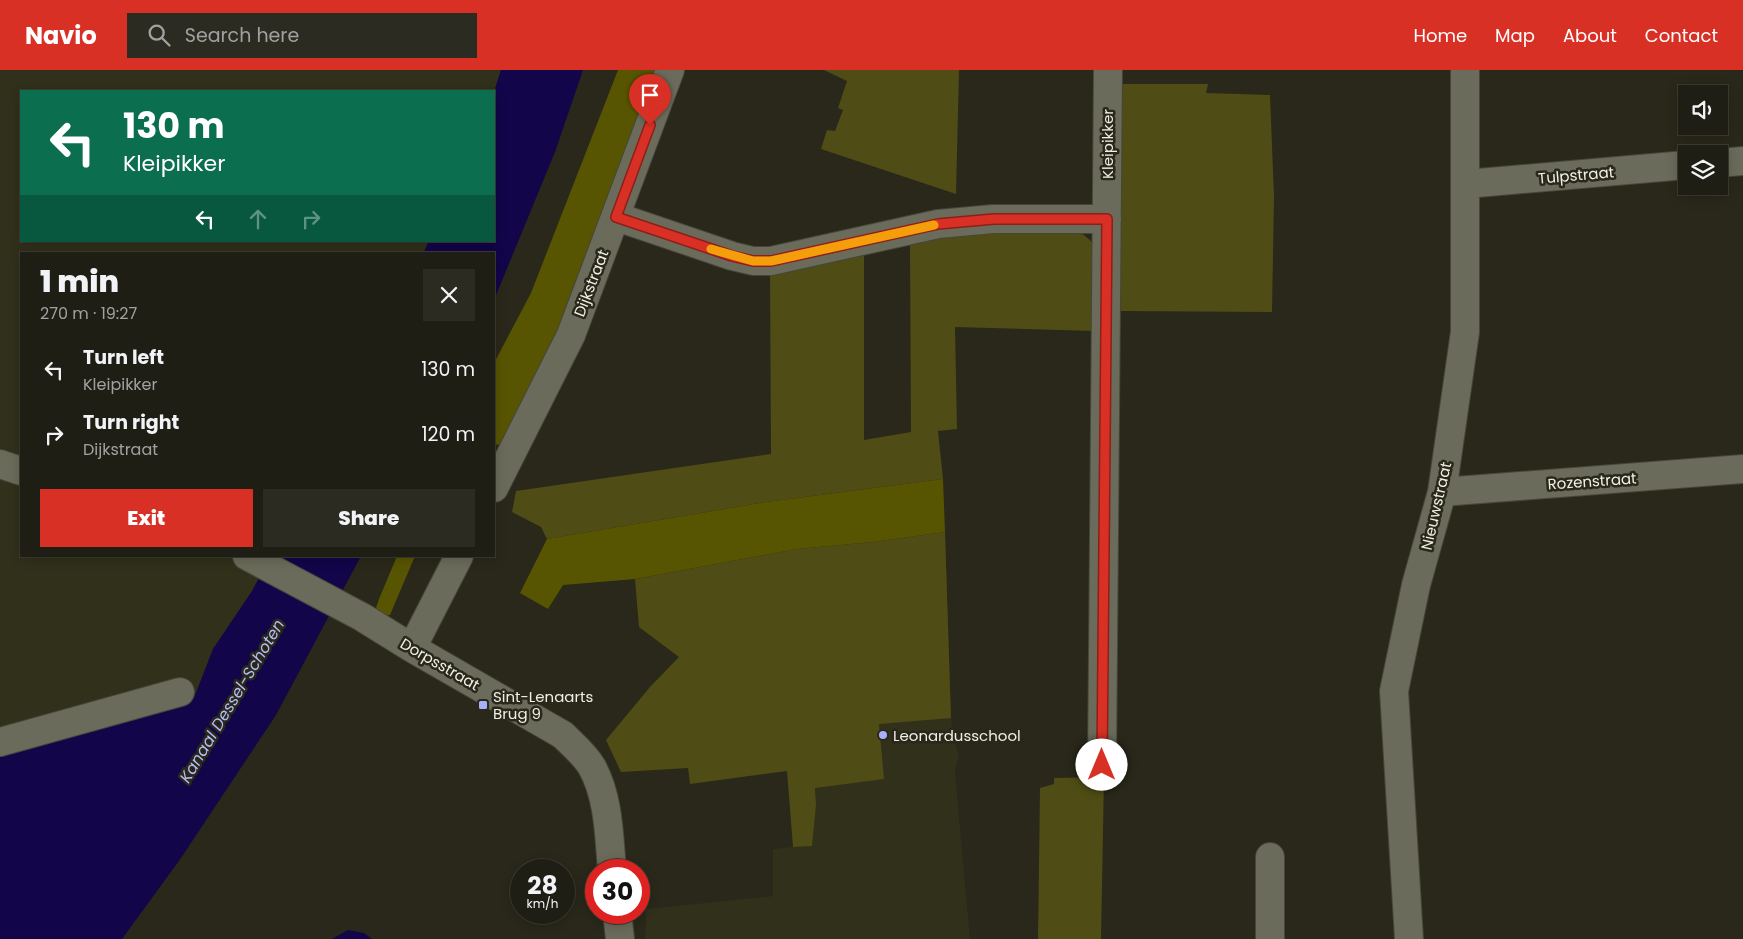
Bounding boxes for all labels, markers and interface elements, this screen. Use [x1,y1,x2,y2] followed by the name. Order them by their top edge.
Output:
[127,13,477,58] search box
[25,19,97,52] text: Navio
[145,21,173,49] icon: search
[185,22,299,49] text: Search here
[1413,23,1467,48] text: Home
[1495,23,1535,48] text: Map
[1563,23,1617,48] text: About
[1645,23,1718,48] text: Contact
[629,74,671,125] pin
[636,81,664,109] icon: arrive
[1678,85,1728,195] map controls
[1678,85,1728,135] button: sound
[123,101,225,150] text: 130 m
[1097,109,1118,179] street label: Kleipikker
[40,110,105,175] icon: left
[1678,145,1728,195] button: layers
[123,148,225,179] text: Kleipikker
[1537,161,1615,189] street label: Tulpstraat
[191,205,219,233] icon: left
[244,205,272,233] icon: ahead
[297,205,325,233] icon: right
[569,246,613,320] street label: Dijkstraat
[40,260,119,303] text: 1 min
[423,269,475,321] button: close
[40,302,137,325] text: 270 m · 19:27
[83,344,164,371] text: Turn left
[40,356,68,384] icon: left
[421,356,475,383] text: 130 m
[83,373,158,396] text: Kleipikker
[83,409,179,436] text: Turn right
[40,421,68,449] icon: right
[421,421,475,448] text: 120 m
[83,438,158,461] text: Dijkstraat
[1416,460,1456,552] street label: Nieuwstraat
[1547,467,1637,495] street label: Rozenstraat
[40,489,253,547] button: Exit
[263,489,475,547] button: Share
[174,615,290,787] water label: Kanaal Dessel-Schoten
[396,633,484,695] street label: Dorpsstraat
[493,686,594,724] place label: Sint-Lenaarts Brug 9
[477,699,489,711] marker: Sint-Lenaarts Brug 9
[893,725,1021,746] place label: Leonardusschool
[877,729,889,741] marker: Leonardusschool
[1075,738,1127,790] position arrow
[585,859,650,924] speed limit sign: 30
[527,868,558,903] text: 28
[527,895,558,912] text: km/h

